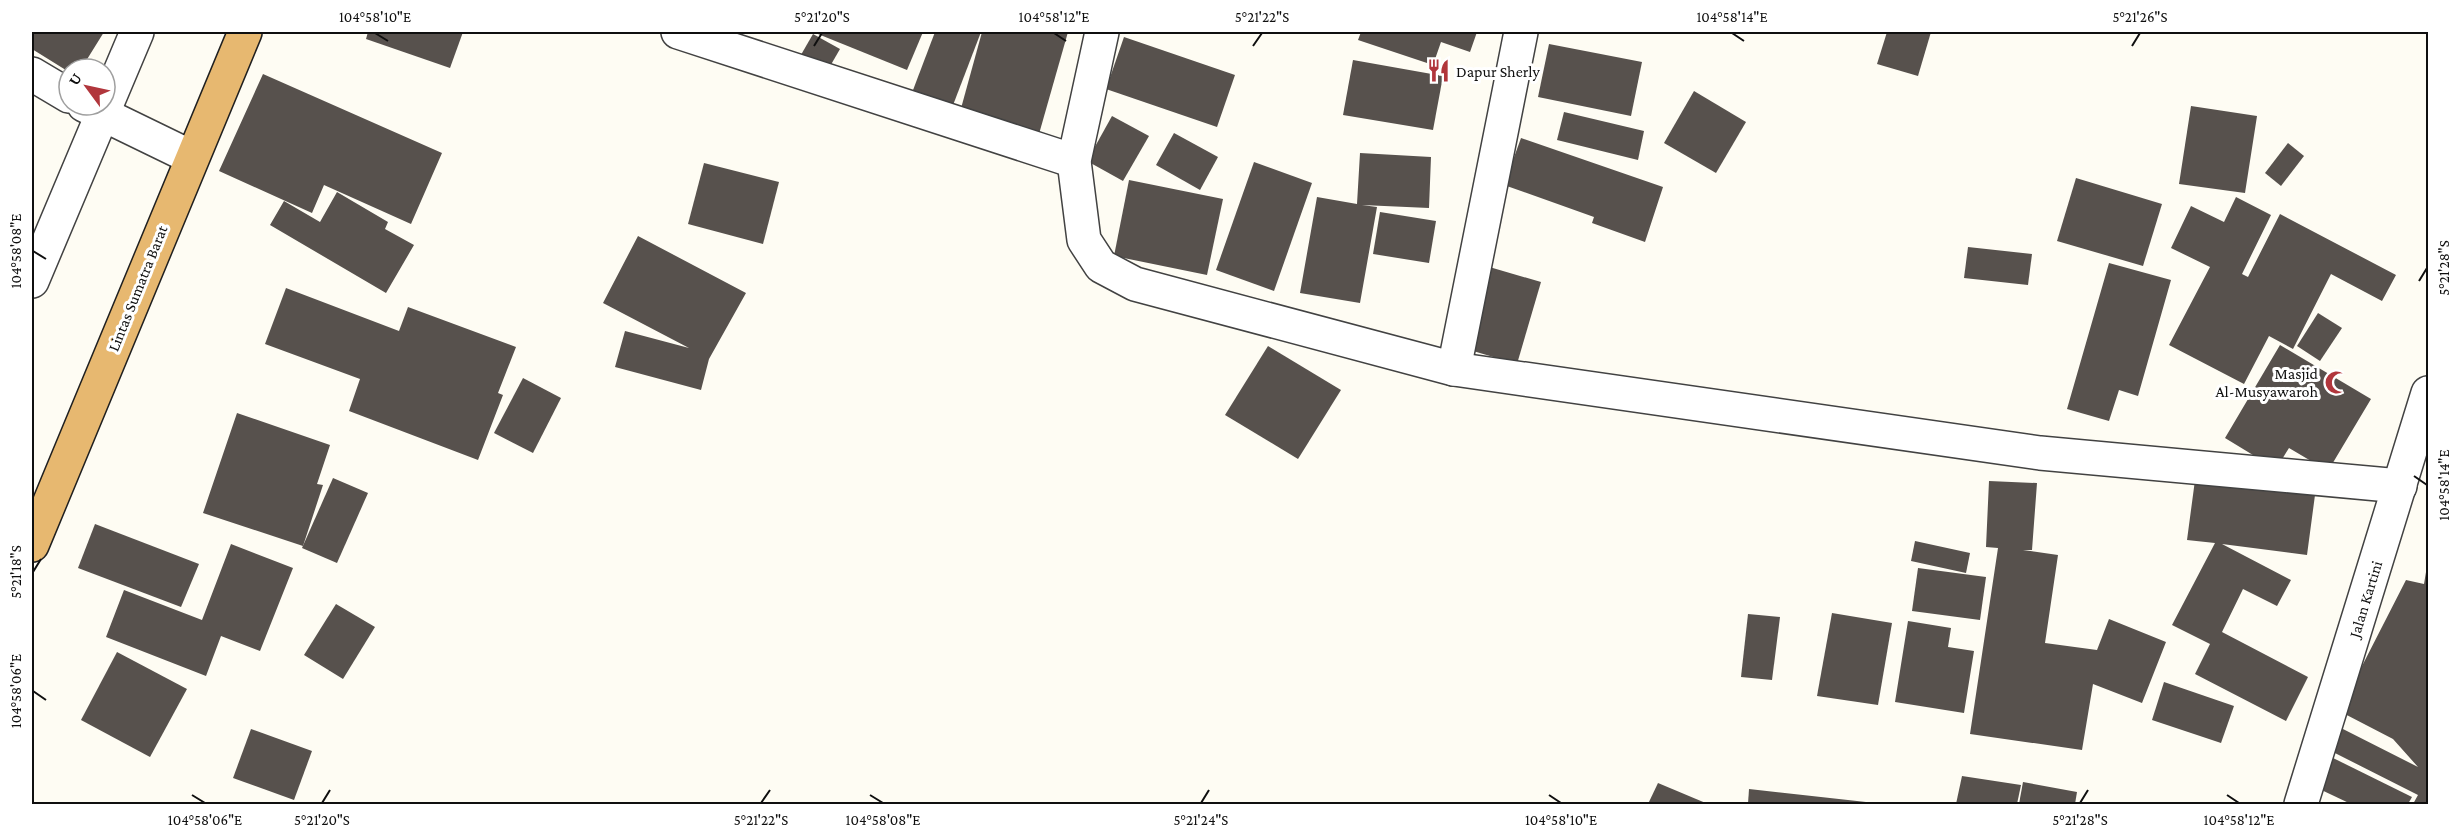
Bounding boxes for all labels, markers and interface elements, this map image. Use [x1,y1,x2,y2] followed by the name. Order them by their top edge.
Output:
[339,9,411,25] text: 104°58'10"E
[794,9,850,25] text: 5°21'20"S
[1019,9,1089,25] text: 104°58'12"E
[1235,9,1289,25] text: 5°21'22"S
[1696,9,1768,25] text: 104°58'14"E
[2112,9,2168,25] text: 5°21'26"S
[57,57,117,117] north arrow
[1425,58,1451,84] restaurant icon: Dapur Sherly
[1456,63,1541,81] place label: Dapur Sherly
[65,70,85,88] text: U
[8,214,24,288] text: 104°58'08"E
[104,222,171,354] street label: Lintas Sumatra Barat
[2436,240,2452,296] text: 5°21'28"S
[2215,365,2319,401] place label: Masjid Al-Musyawaroh
[2323,369,2349,395] mosque icon: Masjid Al-Musyawaroh
[2436,449,2452,521] text: 104°58'14"E
[8,545,24,599] text: 5°21'18"S
[2345,559,2386,642] street label: Jalan Kartini
[8,654,24,728] text: 104°58'06"E
[168,812,242,828] text: 104°58'06"E
[294,812,350,828] text: 5°21'20"S
[734,812,788,828] text: 5°21'22"S
[846,812,920,828] text: 104°58'08"E
[1174,812,1228,828] text: 5°21'24"S
[1525,812,1597,828] text: 104°58'10"E
[2052,812,2108,828] text: 5°21'28"S
[2204,812,2274,828] text: 104°58'12"E

